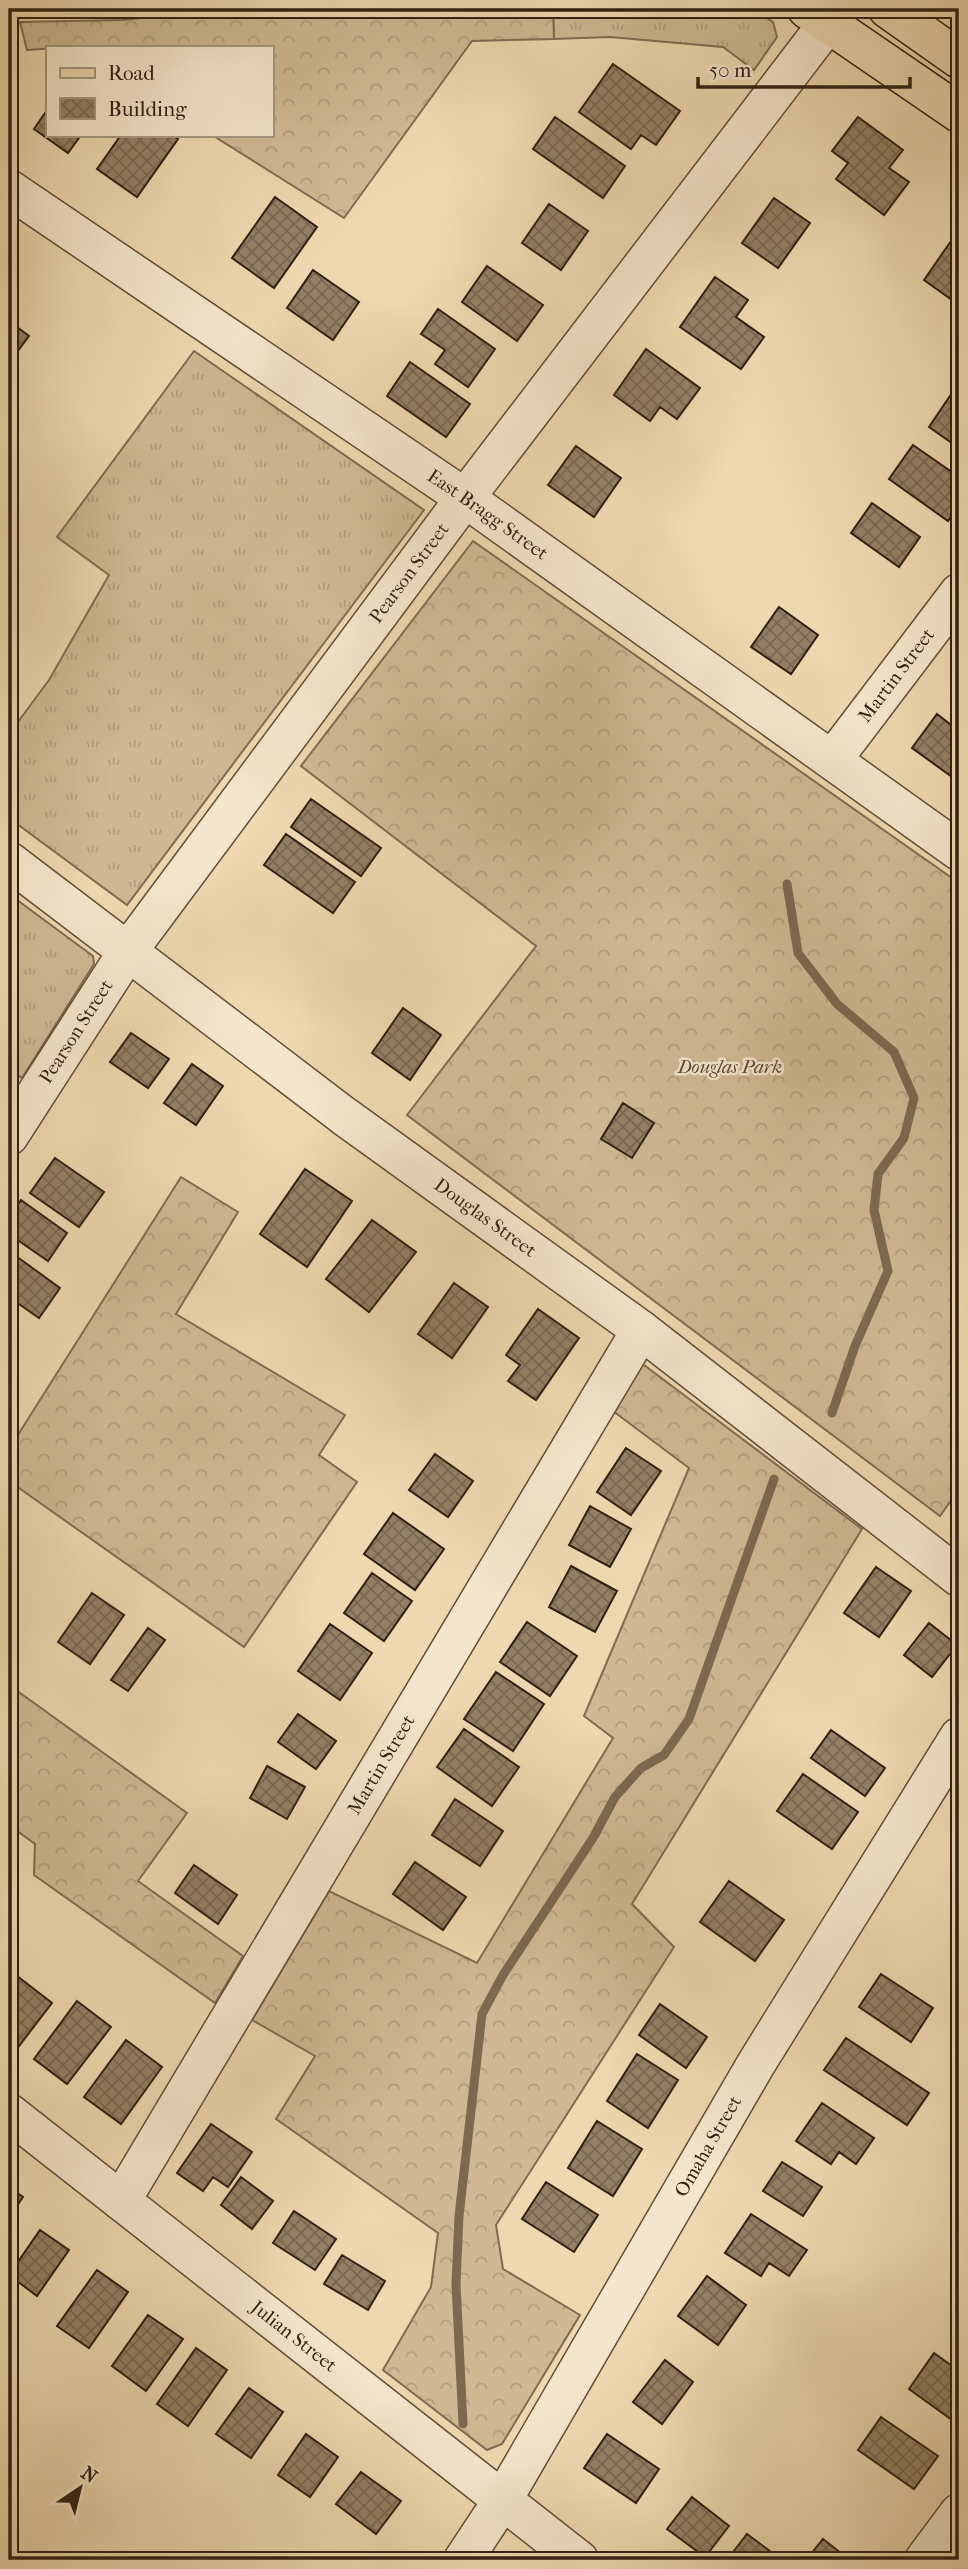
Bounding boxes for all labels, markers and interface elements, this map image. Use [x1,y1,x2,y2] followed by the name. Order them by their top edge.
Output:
[46,46,273,136] legend
[698,46,910,90] scale bar
[709,58,752,82] text: 50 m
[108,61,155,85] text: Road
[108,97,187,121] text: Building
[423,465,552,565] street label: East Bragg Street
[365,519,454,627] street label: Pearson Street
[854,624,939,727] street label: Martin Street
[35,975,118,1088] street label: Pearson Street
[676,1056,782,1078] park label: Douglas Park
[430,1174,541,1262] street label: Douglas Street
[343,1711,420,1819] street label: Martin Street
[670,2092,746,2201] street label: Omaha Street
[245,2295,341,2377] street label: Julian Street
[46,2454,116,2524] north arrow
[77,2462,102,2488] text: N

